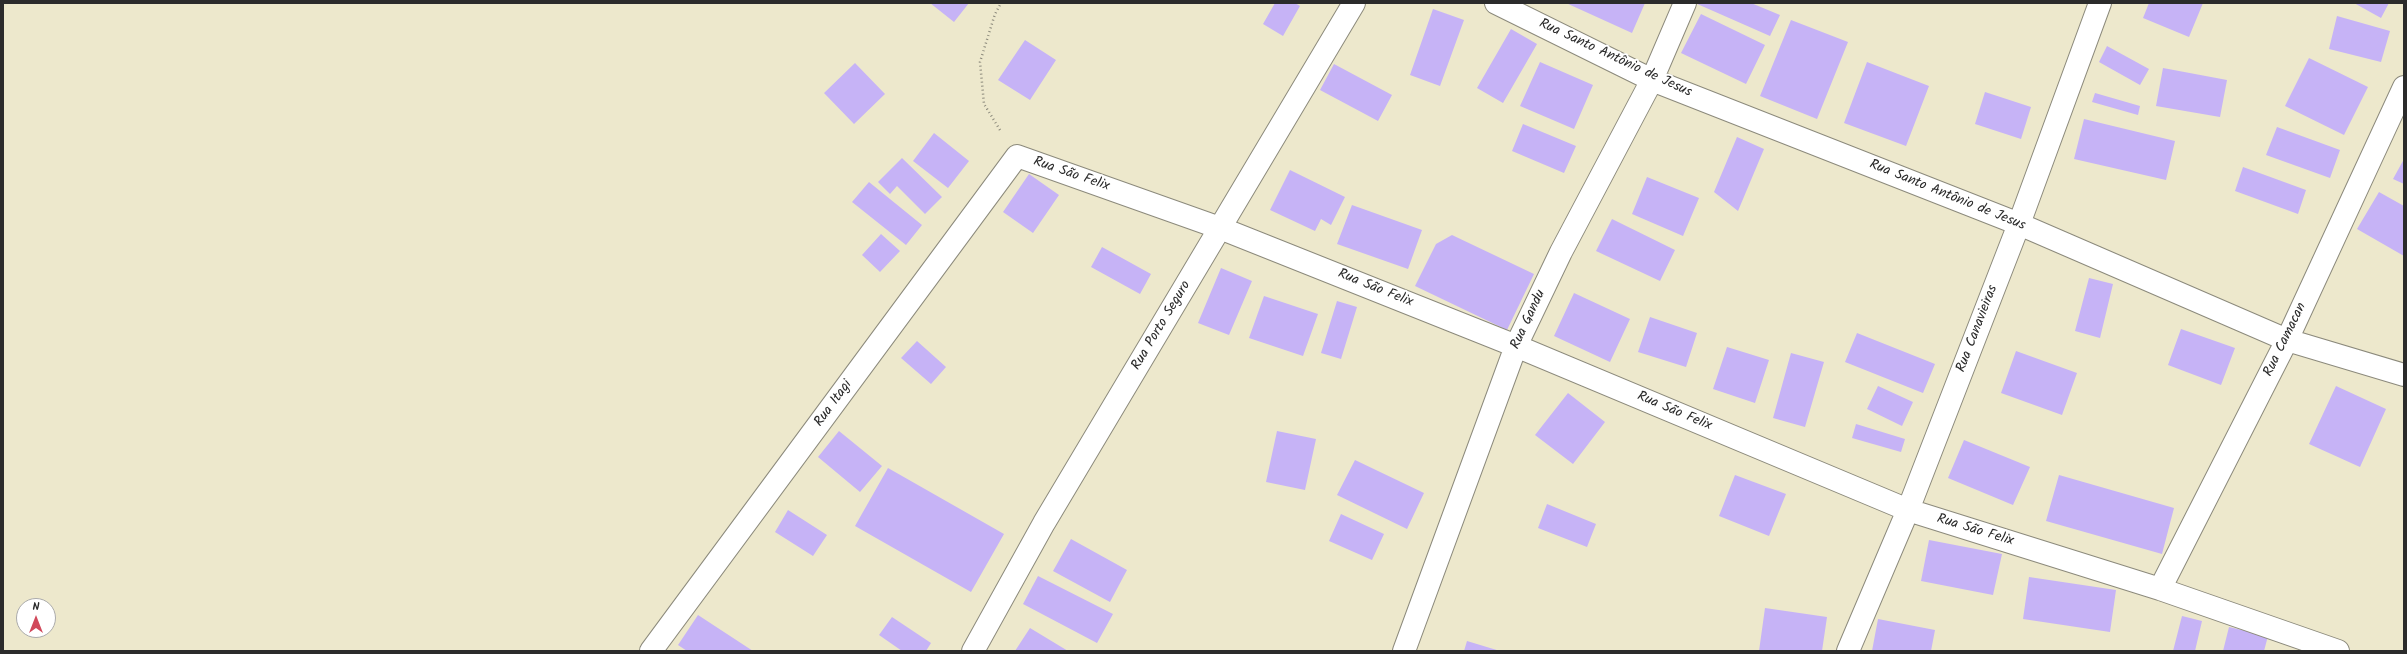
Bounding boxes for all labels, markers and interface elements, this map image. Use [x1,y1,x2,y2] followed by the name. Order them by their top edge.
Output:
[1536,16,1694,102] street label: Rua Santo Antônio de Jesus
[1031,154,1111,196] street label: Rua São Felix
[1867,157,2027,235] street label: Rua Santo Antônio de Jesus
[1335,266,1415,312] street label: Rua São Felix
[1129,278,1195,374] street label: Rua Porto Seguro
[1954,283,2002,375] street label: Rua Canavieiras
[1508,288,1550,352] street label: Rua Gandu
[2261,300,2311,380] street label: Rua Camacan
[812,377,856,431] street label: Rua Itagi
[1634,389,1714,435] street label: Rua São Felix
[1935,511,2015,551] street label: Rua São Felix
[16,598,56,638] north arrow
[33,598,39,616] text: N

